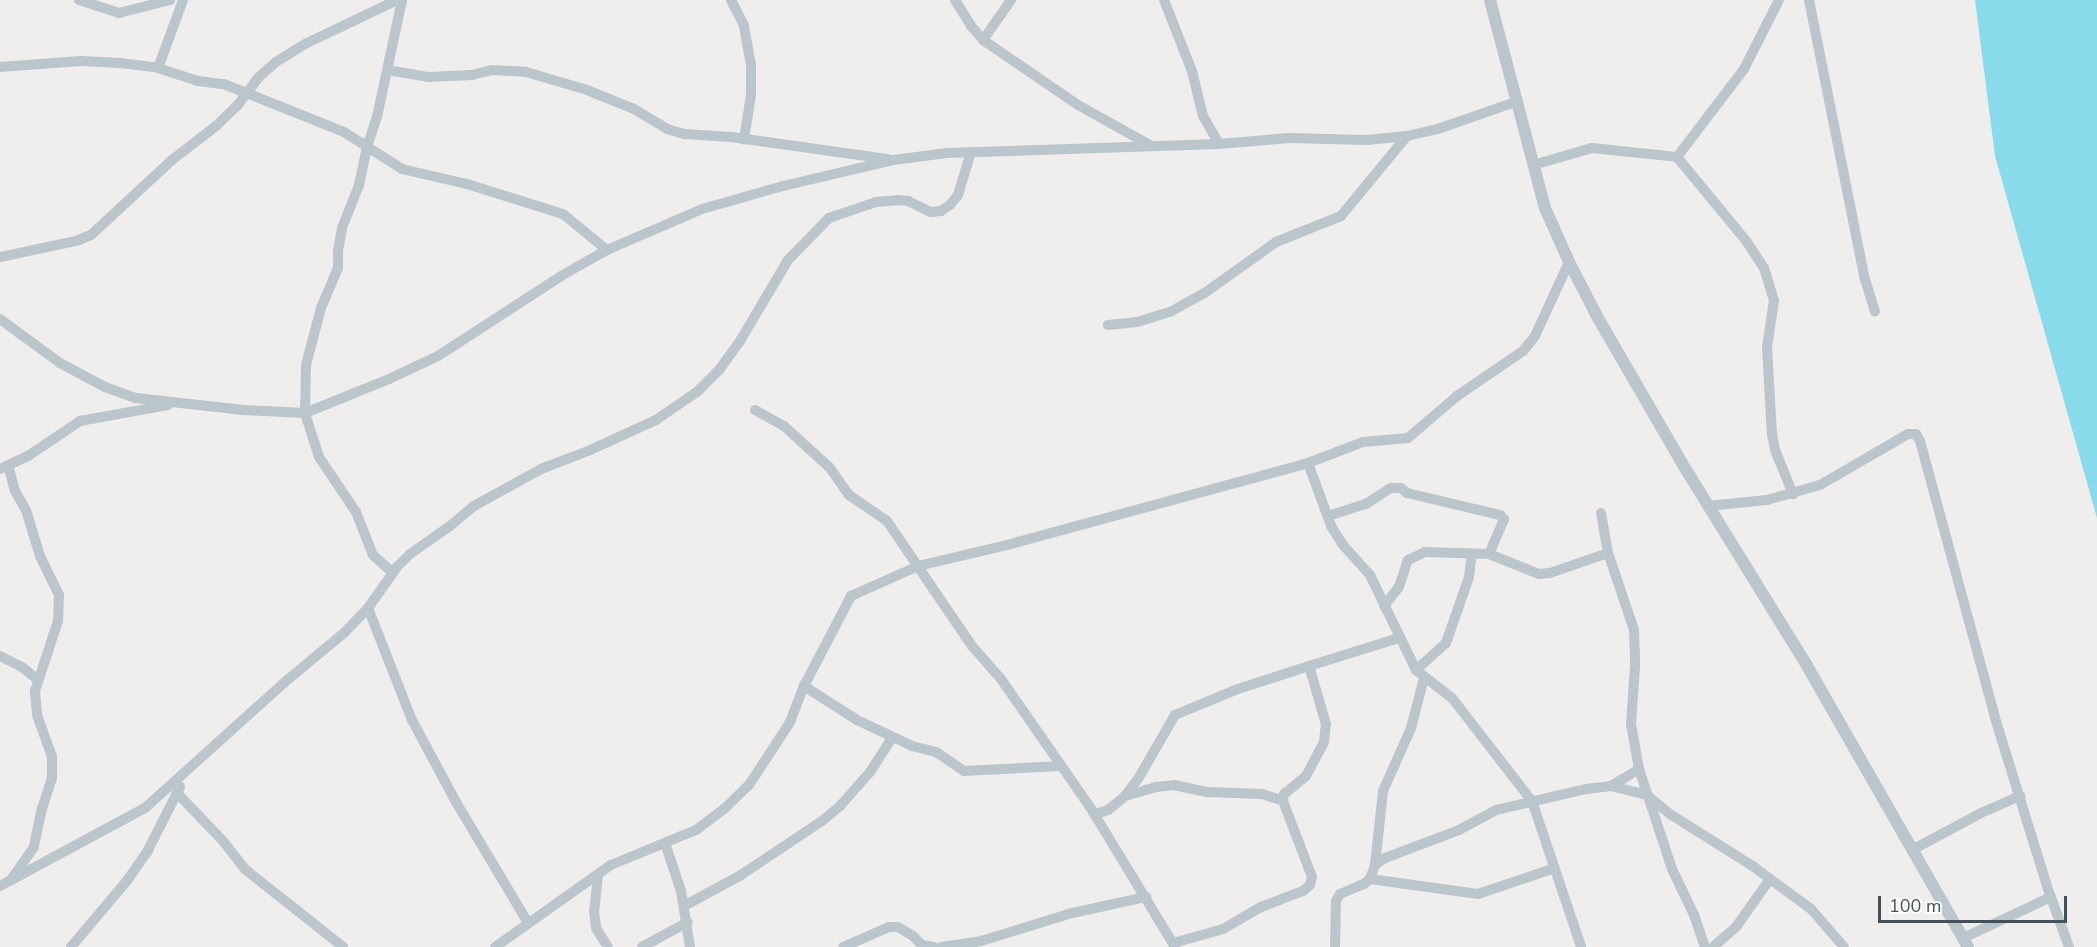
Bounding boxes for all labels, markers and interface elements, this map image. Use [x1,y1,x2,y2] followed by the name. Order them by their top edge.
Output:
[1881,884,2070,922] scale bar
[1889,894,1941,918] text: 100 m

